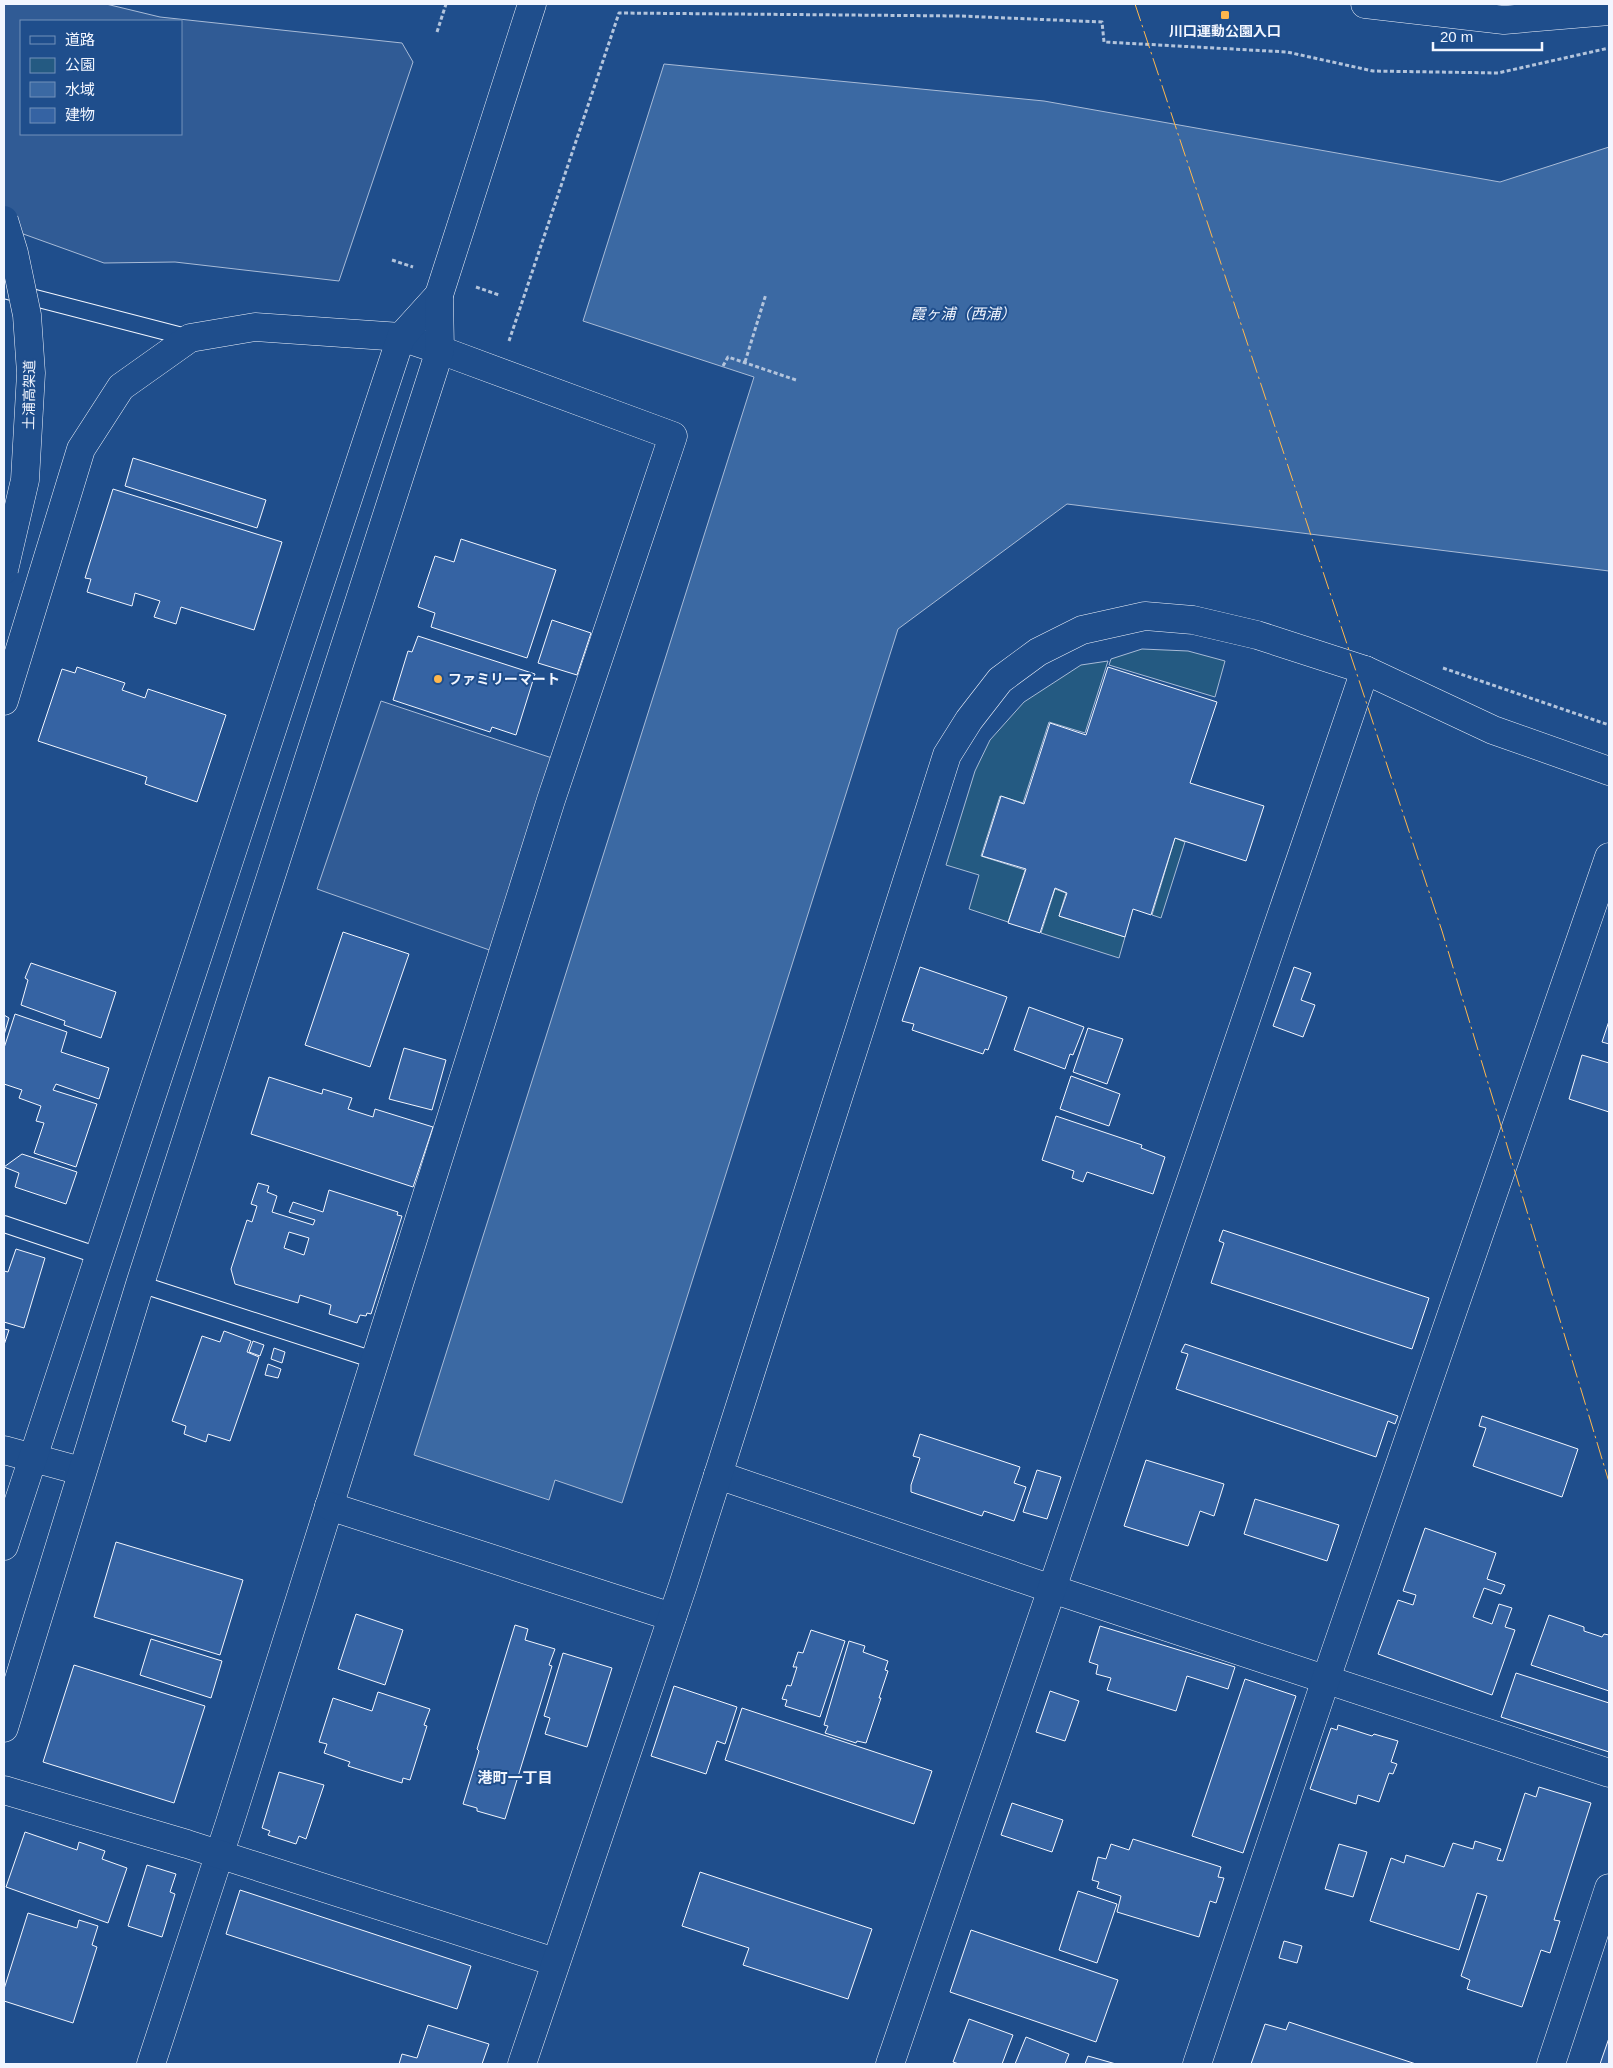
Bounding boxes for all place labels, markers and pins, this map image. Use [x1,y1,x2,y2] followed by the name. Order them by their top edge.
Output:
[1219,9,1231,21] marker: 川口運動公園入口
[1169,23,1281,39] place label: 川口運動公園入口
[448,671,560,687] place label: ファミリーマート
[432,673,444,685] marker: ファミリーマート

